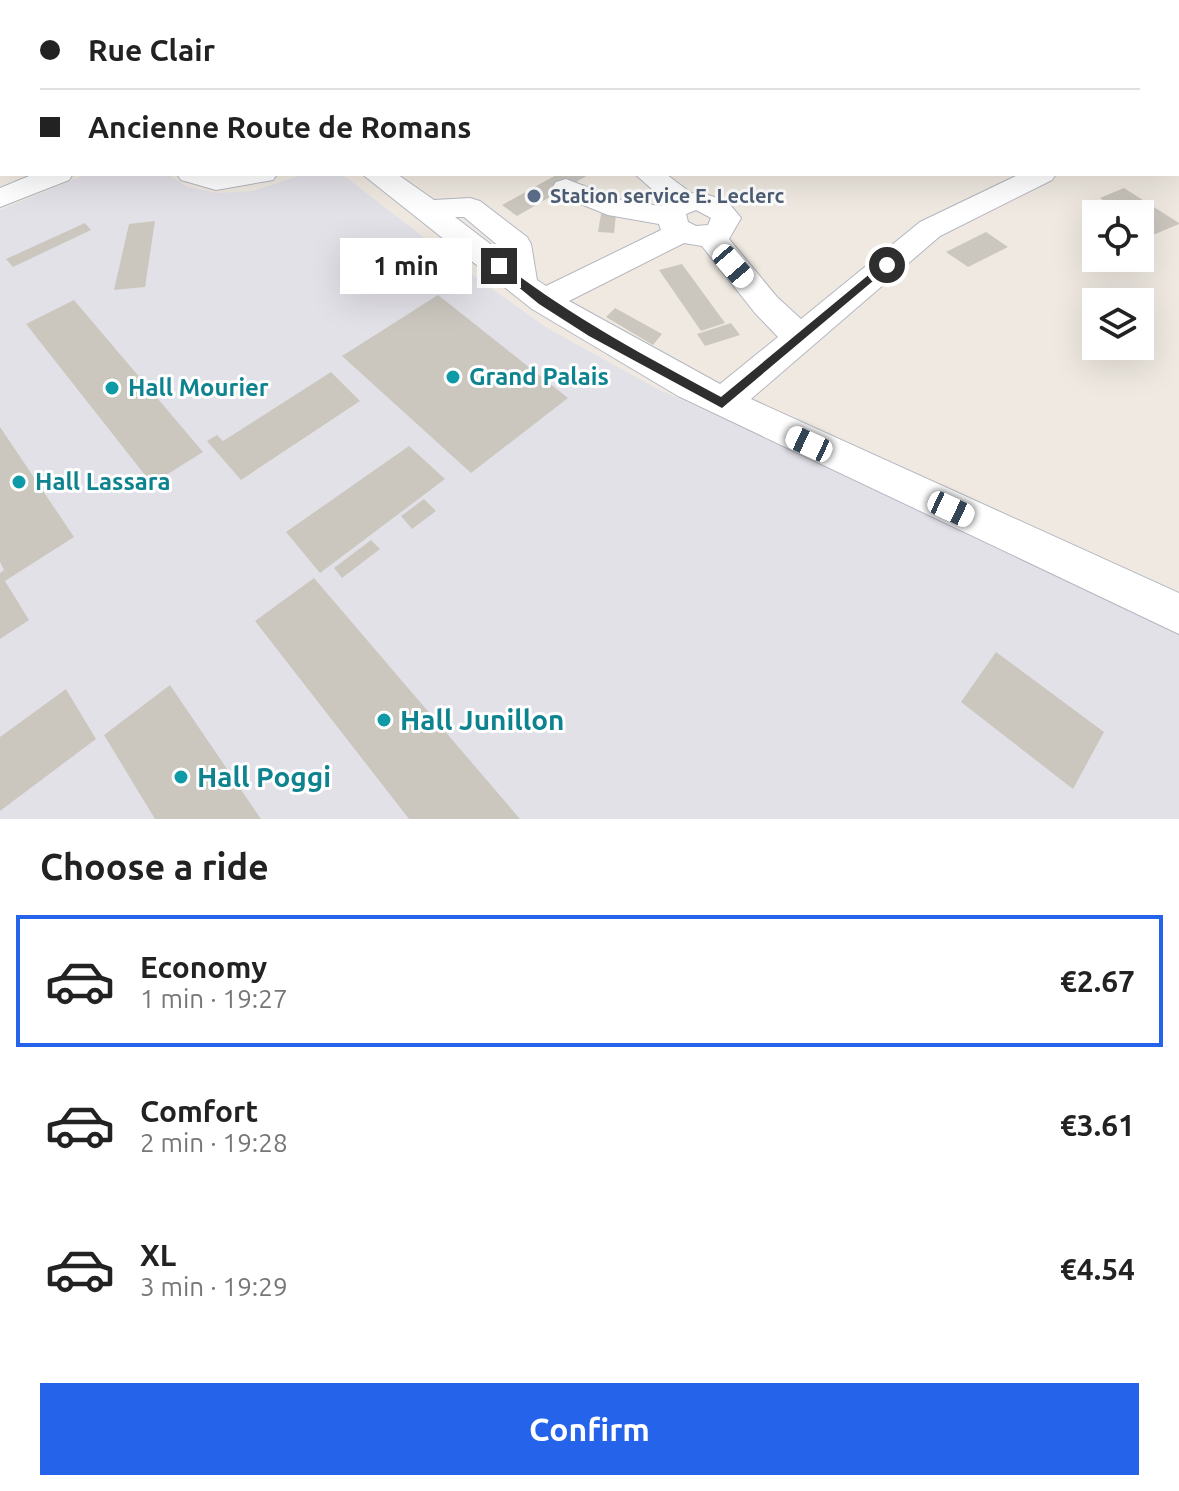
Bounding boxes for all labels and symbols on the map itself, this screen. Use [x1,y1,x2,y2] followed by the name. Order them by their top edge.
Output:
[550,184,784,207] place label: Station service E. Leclerc
[525,187,543,205] marker: Station service E. Leclerc
[339,238,471,294] callout: 1 min
[708,240,758,292] car
[869,247,905,283] route start
[481,248,517,284] route end
[469,363,609,390] place label: Grand Palais
[444,368,462,386] marker: Grand Palais
[128,374,269,401] place label: Hall Mourier
[103,379,121,397] marker: Hall Mourier
[782,423,836,465] car
[35,468,171,495] place label: Hall Lassara
[10,473,28,491] marker: Hall Lassara
[924,488,978,530] car
[400,704,564,735] place label: Hall Junillon
[375,711,393,729] marker: Hall Junillon
[197,761,331,792] place label: Hall Poggi
[172,768,190,786] marker: Hall Poggi

